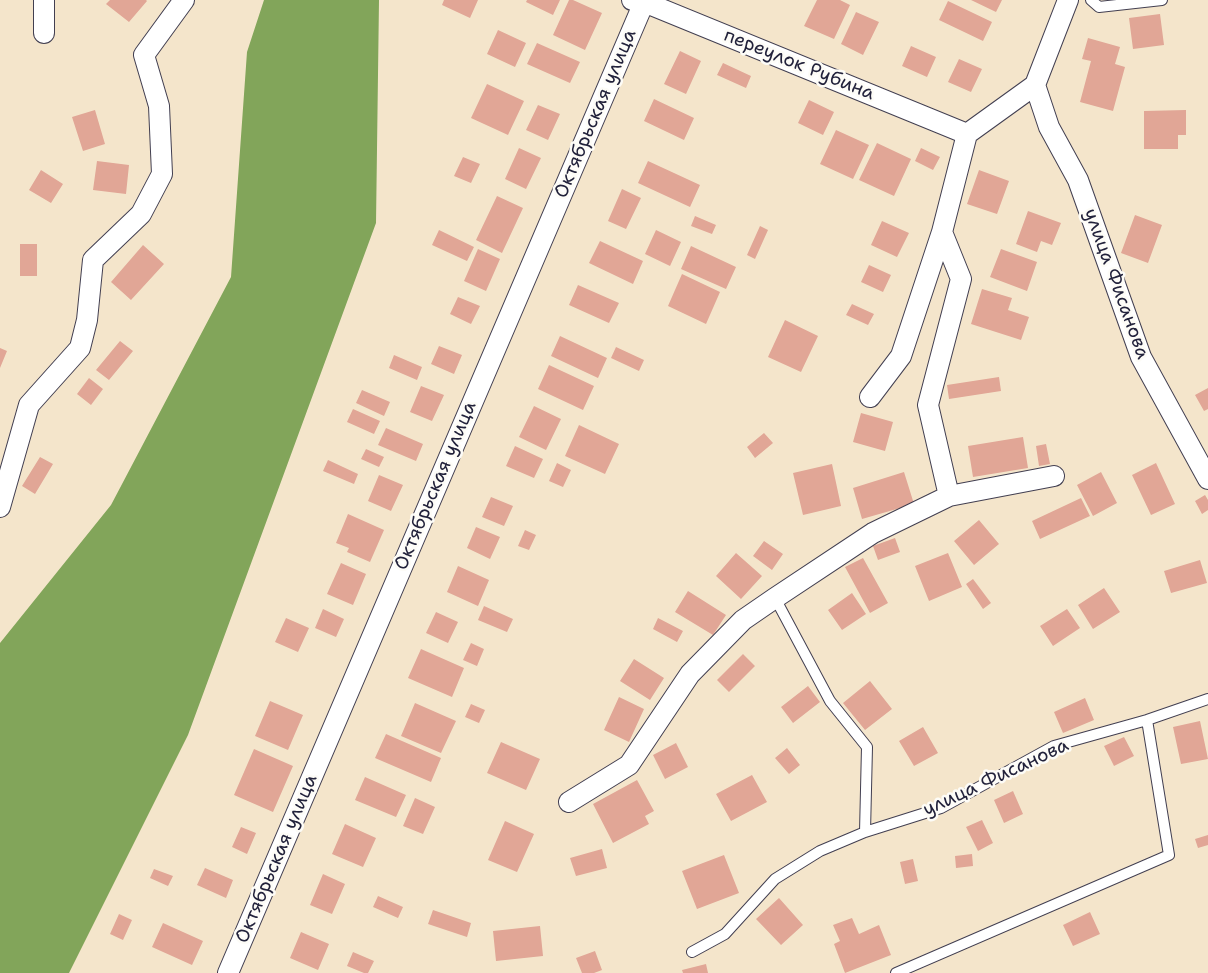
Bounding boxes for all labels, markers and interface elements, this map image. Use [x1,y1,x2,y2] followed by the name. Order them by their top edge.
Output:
[720,24,878,106] street label: переулок Рубина
[550,26,642,202] street label: Октябрьская улица
[1078,206,1154,362] street label: улица Фисанова
[390,398,482,574] street label: Октябрьская улица
[919,734,1073,822] street label: улица Фисанова
[231,771,323,947] street label: Октябрьская улица

